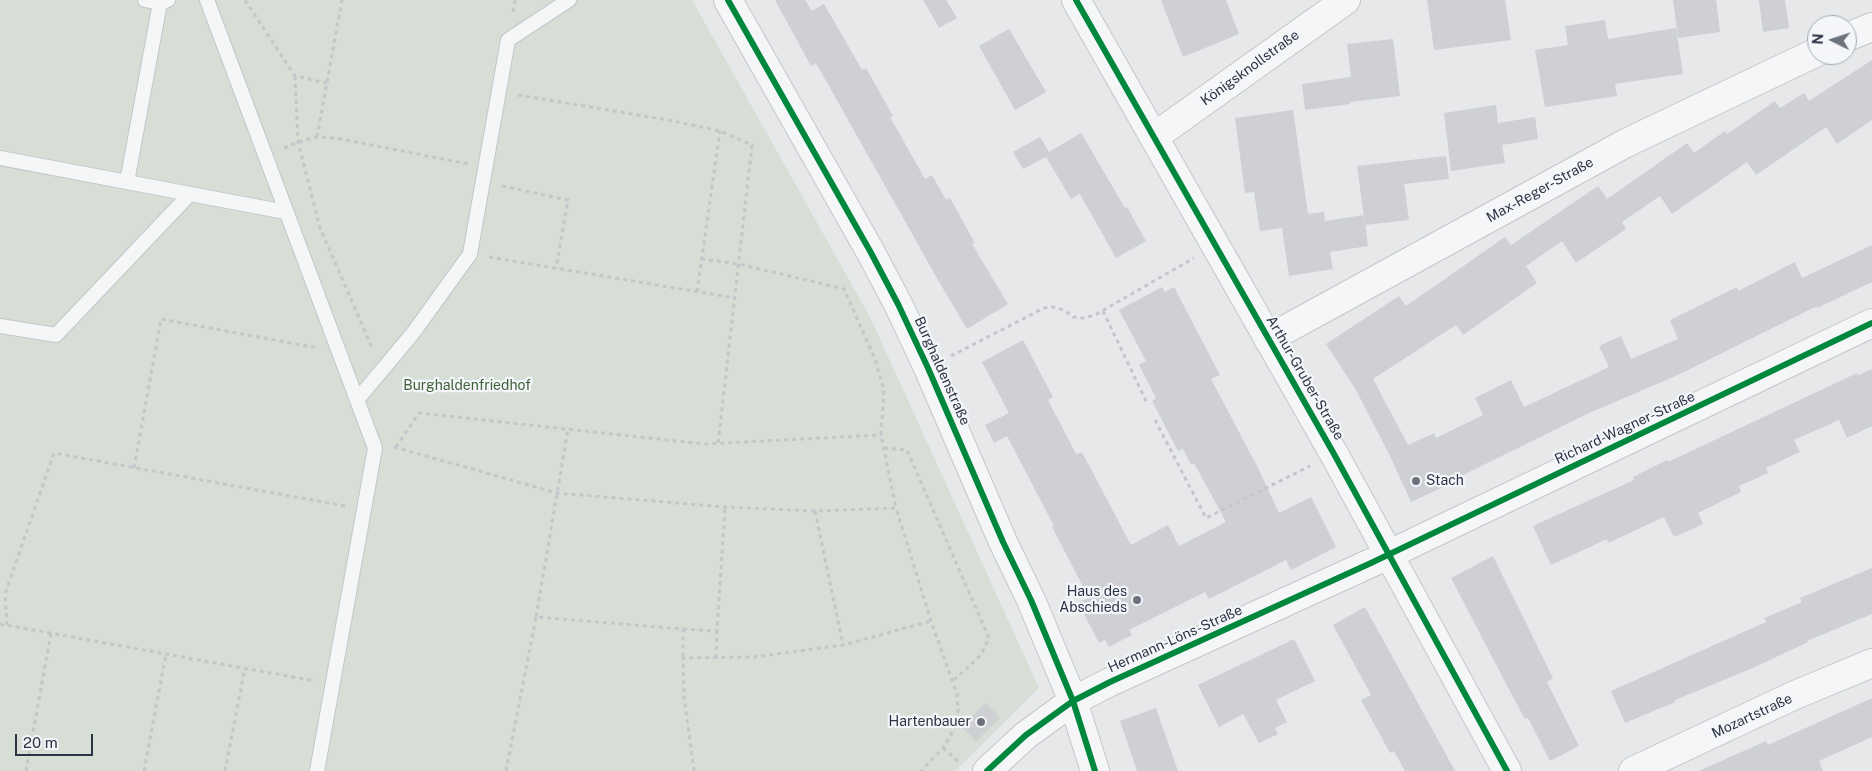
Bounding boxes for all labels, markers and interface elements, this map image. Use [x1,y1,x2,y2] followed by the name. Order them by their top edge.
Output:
[1807,15,1857,65] north arrow
[1198,27,1302,109] street label: Königsknollstraße
[1810,33,1826,45] text: N
[1484,154,1596,226] street label: Max-Reger-Straße
[1263,313,1347,443] street label: Arthur-Gruber-Straße
[911,314,973,428] street label: Burghaldenstraße
[403,378,531,394] park label: Burghaldenfriedhof
[1552,388,1698,468] street label: Richard-Wagner-Straße
[1426,473,1464,489] place label: Stach
[1410,475,1422,487] marker: Stach
[1059,584,1127,616] place label: Haus des Abschieds
[1131,594,1143,606] marker: Haus des Abschieds
[1105,602,1245,676] street label: Hermann-Löns-Straße
[1709,690,1795,742] street label: Mozartstraße
[889,714,971,730] place label: Hartenbauer
[975,716,987,728] marker: Hartenbauer
[18,724,95,756] scale bar
[23,734,58,751] text: 20 m

